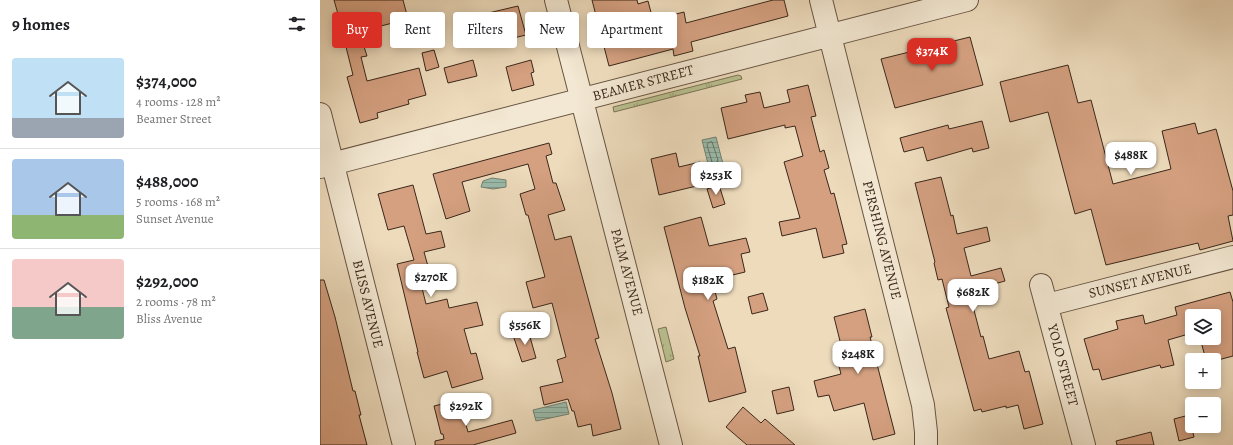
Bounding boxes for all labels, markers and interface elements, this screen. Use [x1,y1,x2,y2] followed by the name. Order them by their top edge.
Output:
[332,12,382,48] chip: Buy
[390,12,445,48] chip: Rent
[453,12,517,48] chip: Filters
[525,12,579,48] chip: New
[587,12,677,48] chip: Apartment
[12,13,70,36] text: 9 homes
[286,13,308,35] icon: filters
[904,38,960,72] pin: $374K
[916,42,948,59] text: $374K
[590,60,696,106] street label: BEAMER STREET
[136,70,197,93] text: $374,000
[44,74,92,122] icon: home
[136,93,221,110] text: 4 rooms · 128 m²
[136,110,212,127] text: Beamer Street
[1103,142,1159,176] pin: $488K
[1114,146,1148,163] text: $488K
[688,162,744,196] pin: $253K
[700,166,732,183] text: $253K
[136,170,198,193] text: $488,000
[44,175,92,223] icon: home
[858,178,906,302] street label: PERSHING AVENUE
[136,193,220,210] text: 5 rooms · 168 m²
[136,210,214,227] text: Sunset Avenue
[606,226,648,318] street label: PALM AVENUE
[348,258,388,350] street label: BLISS AVENUE
[1087,259,1193,303] street label: SUNSET AVENUE
[403,264,459,298] pin: $270K
[680,267,736,301] pin: $182K
[415,268,447,285] text: $270K
[136,270,198,293] text: $292,000
[692,271,724,288] text: $182K
[44,275,92,323] icon: home
[945,279,1001,313] pin: $682K
[956,283,990,300] text: $682K
[136,293,216,310] text: 2 rooms · 78 m²
[1185,309,1221,433] map controls
[1185,309,1221,345] button: layers
[136,310,202,327] text: Bliss Avenue
[497,312,553,346] pin: $556K
[509,316,541,333] text: $556K
[1043,321,1083,409] street label: YOLO STREET
[830,341,886,375] pin: $248K
[841,345,875,362] text: $248K
[1185,353,1221,389] button: +
[438,393,494,427] pin: $292K
[449,397,483,414] text: $292K
[1185,397,1221,433] button: −

